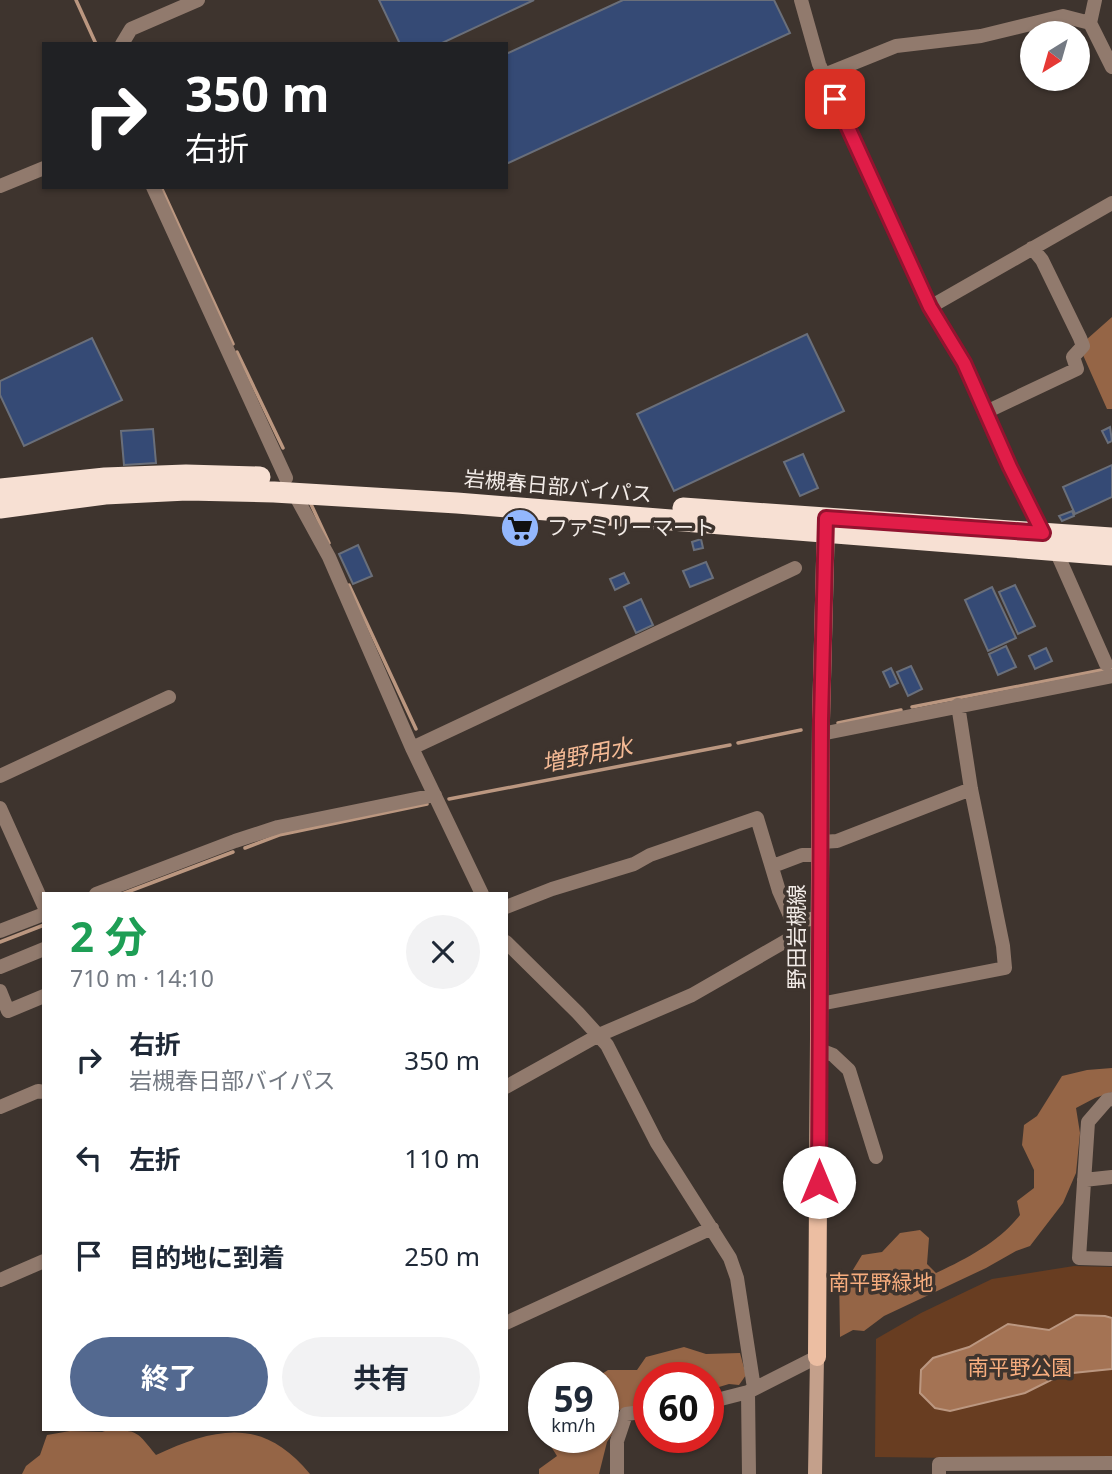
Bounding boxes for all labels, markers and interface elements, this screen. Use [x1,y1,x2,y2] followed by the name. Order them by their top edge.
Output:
[1020,21,1090,91] north arrow
[1020,21,1090,91] map controls
[185,60,330,126] text: 350 m
[805,69,865,129] pin
[70,70,161,161] icon: right
[816,80,854,118] icon: arrive
[185,126,249,169] text: 右折
[463,464,653,508] street label: 岩槻春日部バイパス
[499,507,541,549] supermarket icon: ファミリーマート
[547,513,715,541] place label: ファミリーマート
[539,729,638,779] water label: 増野用水
[782,885,810,990] street label: 野田岩槻線
[70,907,147,964] text: 2 分
[406,915,480,989] button: close
[70,962,214,994] text: 710 m · 14:10
[129,1026,181,1062] text: 右折
[70,1041,108,1079] icon: right
[404,1042,480,1078] text: 350 m
[129,1064,336,1096] text: 岩槻春日部バイパス
[70,1139,108,1177] icon: left
[404,1140,480,1176] text: 110 m
[129,1141,181,1177] text: 左折
[782,1145,856,1219] position arrow
[70,1237,108,1275] icon: arrive
[404,1238,480,1274] text: 250 m
[129,1239,285,1275] text: 目的地に到着
[829,1268,934,1296] park label: 南平野緑地
[70,1337,268,1417] button: 終了
[282,1337,480,1417] button: 共有
[968,1353,1073,1381] park label: 南平野公園
[633,1362,724,1453] speed limit sign: 60
[553,1375,594,1422] text: 59
[551,1413,596,1437] text: km/h

